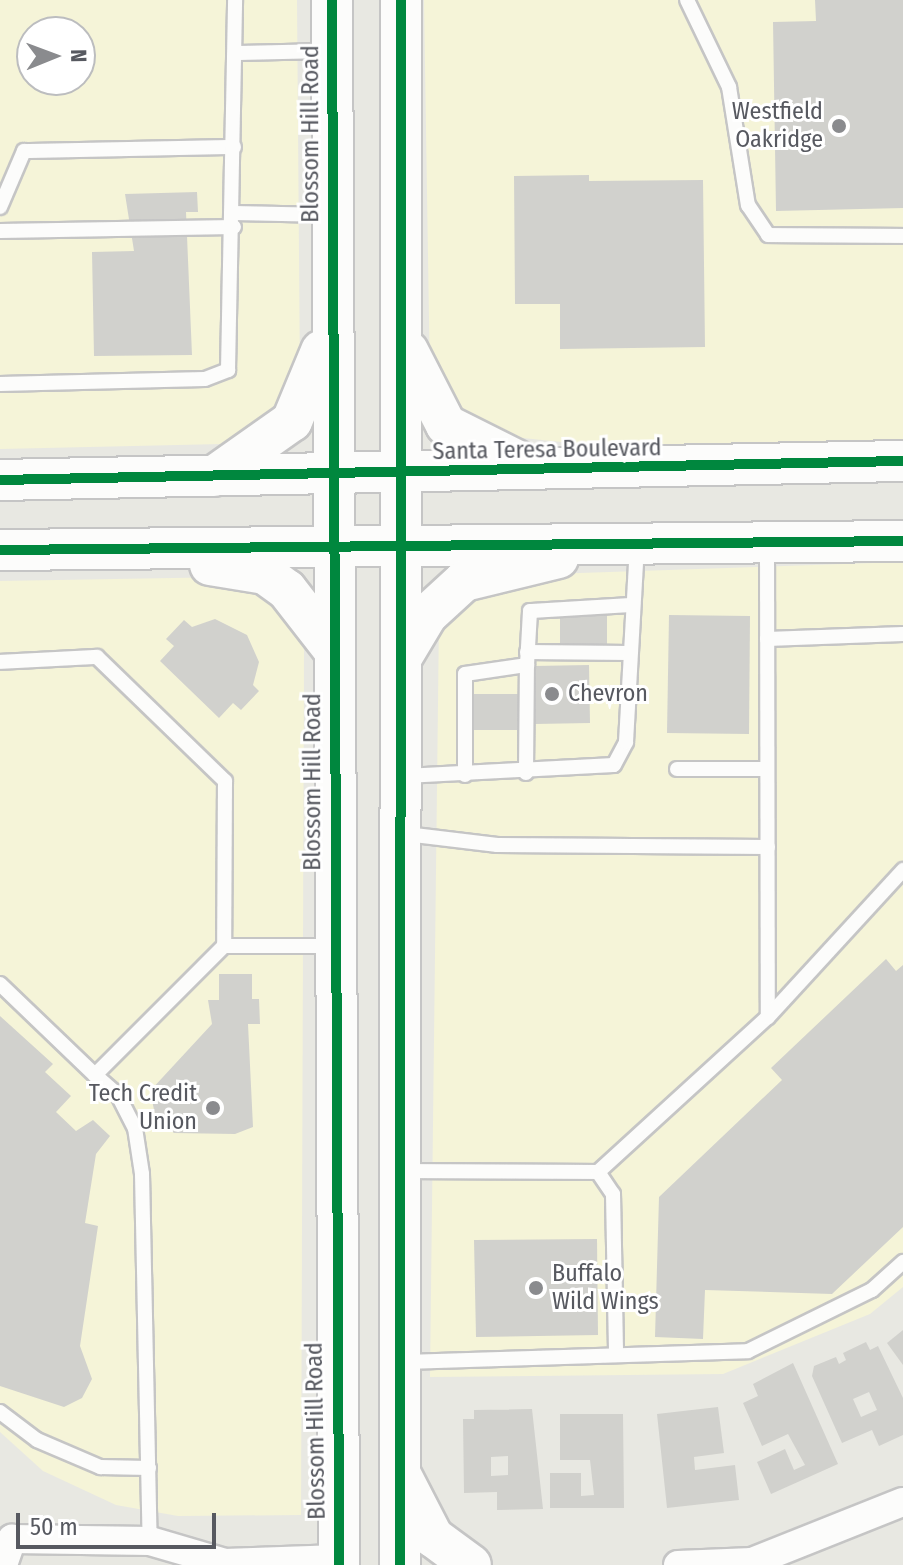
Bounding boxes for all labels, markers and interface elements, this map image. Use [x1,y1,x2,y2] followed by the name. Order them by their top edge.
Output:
[16,16,96,96] north arrow
[297,45,325,223] street label: Blossom Hill Road
[65,49,92,62] text: N
[732,98,823,154] place label: Westfield Oakridge
[830,117,848,135] marker: Westfield Oakridge
[432,434,662,466] street label: Santa Teresa Boulevard
[568,680,648,708] place label: Chevron
[543,685,561,703] marker: Chevron
[299,693,327,871] street label: Blossom Hill Road
[89,1080,197,1136] place label: Tech Credit Union
[204,1099,222,1117] marker: Tech Credit Union
[552,1260,659,1316] place label: Buffalo Wild Wings
[527,1279,545,1297] marker: Buffalo Wild Wings
[300,1342,332,1520] street label: Blossom Hill Road
[20,1497,220,1547] scale bar
[30,1513,78,1541] text: 50 m

